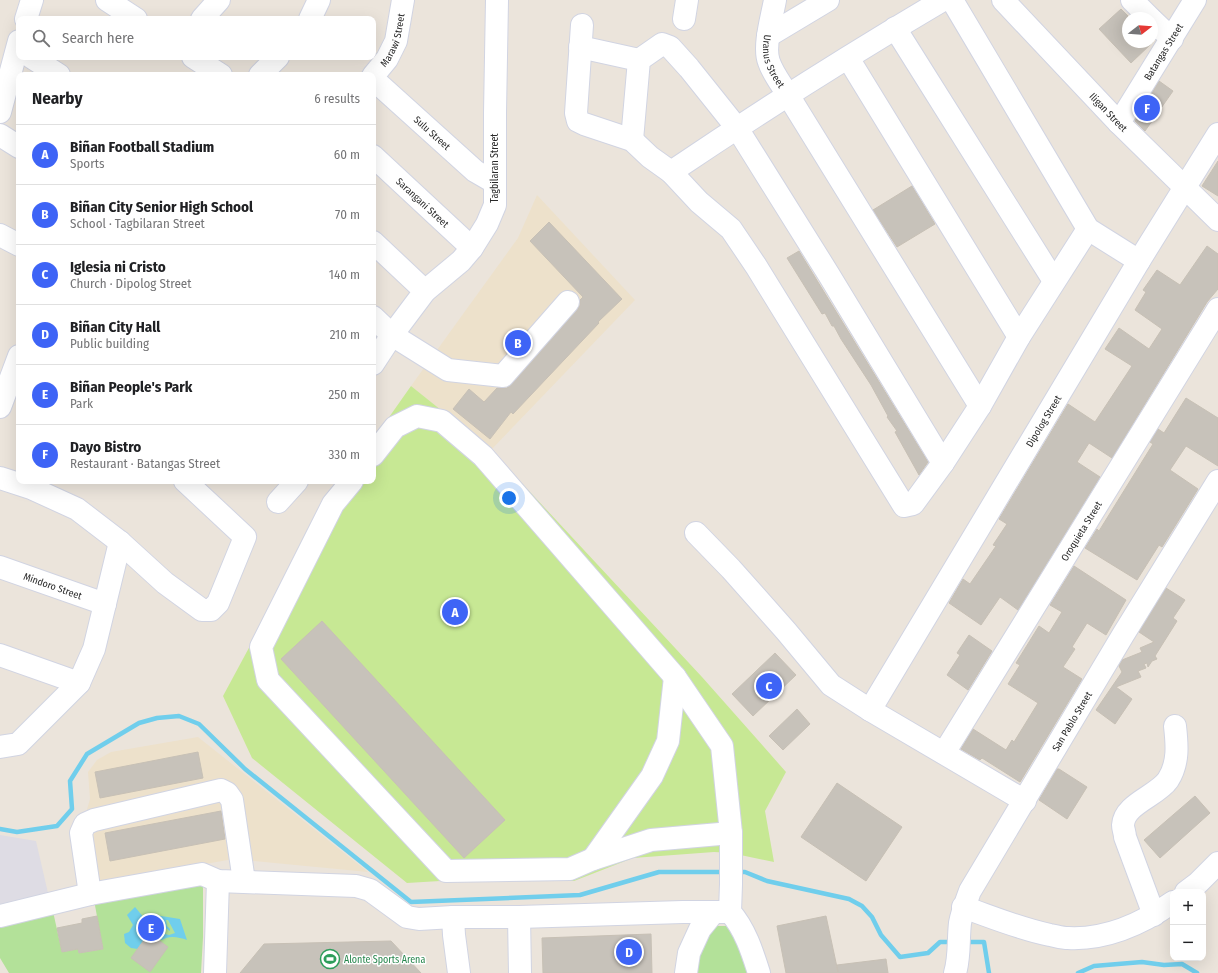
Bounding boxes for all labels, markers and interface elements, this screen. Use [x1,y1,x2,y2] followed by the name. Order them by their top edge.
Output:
[378,12,408,70] street label: Marawi Street
[1122,12,1158,48] north arrow
[16,16,376,60] search box
[1142,21,1186,83] street label: Batangas Street
[30,27,52,49] icon: search
[62,29,134,47] text: Search here
[760,34,787,91] street label: Uranus Street
[32,88,83,109] text: Nearby
[314,91,360,106] text: 6 results
[1087,91,1130,135] street label: Iligan Street
[1134,93,1160,123] pin: F
[411,114,453,153] street label: Sulu Street
[489,133,501,203] street label: Tagbilaran Street
[70,138,214,156] text: Biñan Football Stadium
[41,147,49,162] text: A
[334,147,360,162] text: 60 m
[70,156,105,171] text: Sports
[393,176,451,231] street label: Sarangani Street
[70,198,253,216] text: Biñan City Senior High School
[41,207,49,222] text: B
[335,207,360,222] text: 70 m
[70,216,205,231] text: School · Tagbilaran Street
[70,258,166,276] text: Iglesia ni Cristo
[42,267,48,282] text: C
[329,267,360,282] text: 140 m
[70,276,192,291] text: Church · Dipolog Street
[70,318,160,336] text: Biñan City Hall
[41,327,49,342] text: D
[330,327,360,342] text: 210 m
[505,328,531,358] pin: B
[70,336,149,351] text: Public building
[70,378,192,396] text: Biñan People's Park
[42,387,48,402] text: E
[328,387,360,402] text: 250 m
[1024,393,1065,450] street label: Dipolog Street
[70,396,93,411] text: Park
[70,438,141,456] text: Dayo Bistro
[42,447,48,462] text: F
[328,447,360,462] text: 330 m
[70,456,220,471] text: Restaurant · Batangas Street
[499,488,519,508] your location
[1059,499,1105,563] street label: Oroquieta Street
[22,571,84,603] street label: Mindoro Street
[442,597,468,627] pin: A
[756,671,782,701] pin: C
[1050,689,1095,753] street label: San Pablo Street
[1170,889,1206,961] map controls
[1170,889,1206,925] button: +
[138,913,164,943] pin: E
[1170,925,1206,961] button: −
[616,937,642,967] pin: D
[319,948,341,970] sports icon: Alonte Sports Arena
[344,954,425,966] place label: Alonte Sports Arena

